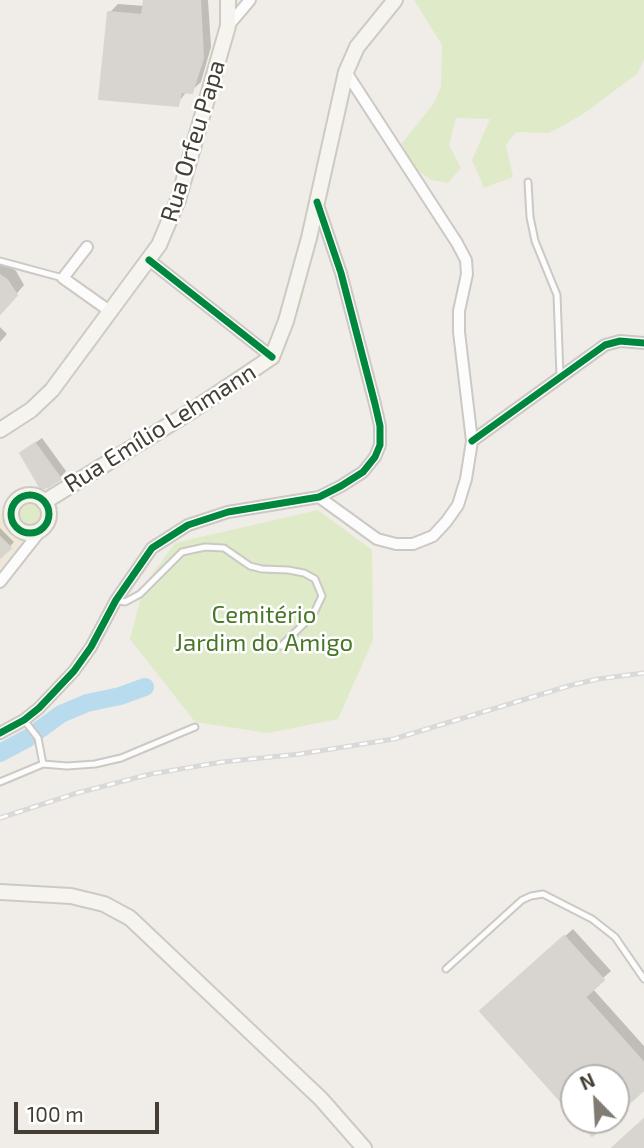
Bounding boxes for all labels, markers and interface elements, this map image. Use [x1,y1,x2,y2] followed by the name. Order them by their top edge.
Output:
[155,57,231,225] street label: Rua Orfeu Papa
[59,357,261,499] street label: Rua Emílio Lehmann
[175,601,353,657] park label: Cemitério Jardim do Amigo
[560,1064,630,1134] north arrow
[576,1068,598,1094] text: N
[18,1088,163,1132] scale bar
[27,1101,84,1126] text: 100 m

